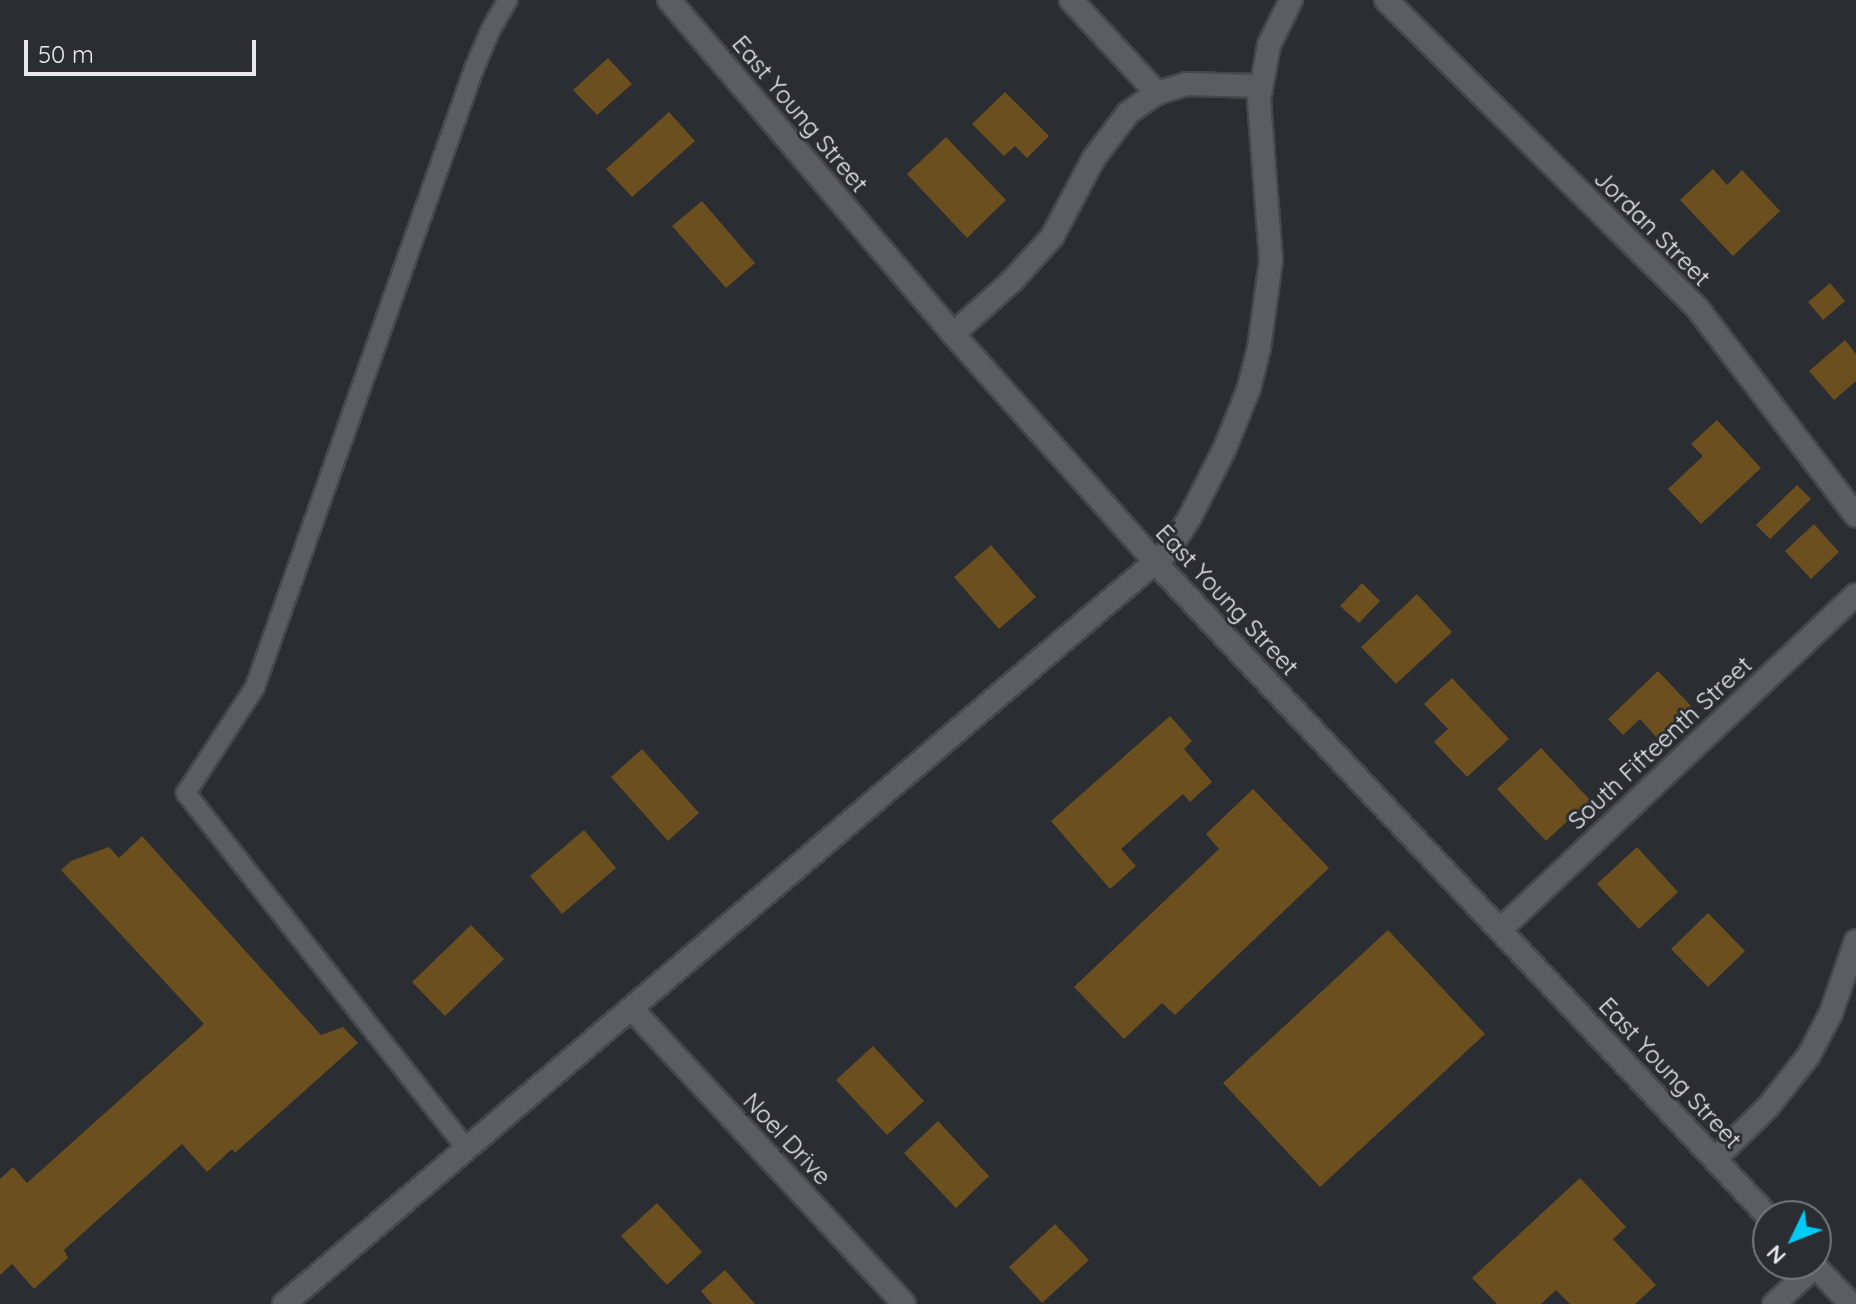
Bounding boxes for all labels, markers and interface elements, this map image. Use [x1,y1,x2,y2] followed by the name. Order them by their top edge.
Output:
[28,24,260,74] scale bar
[726,30,874,198] street label: East Young Street
[38,39,94,69] text: 50 m
[1588,164,1716,292] street label: Jordan Street
[1150,519,1304,681] street label: East Young Street
[1562,651,1758,835] street label: South Fifteenth Street
[1593,992,1747,1154] street label: East Young Street
[737,1087,837,1191] street label: Noel Drive
[1752,1200,1832,1280] north arrow
[1760,1240,1792,1270] text: N

